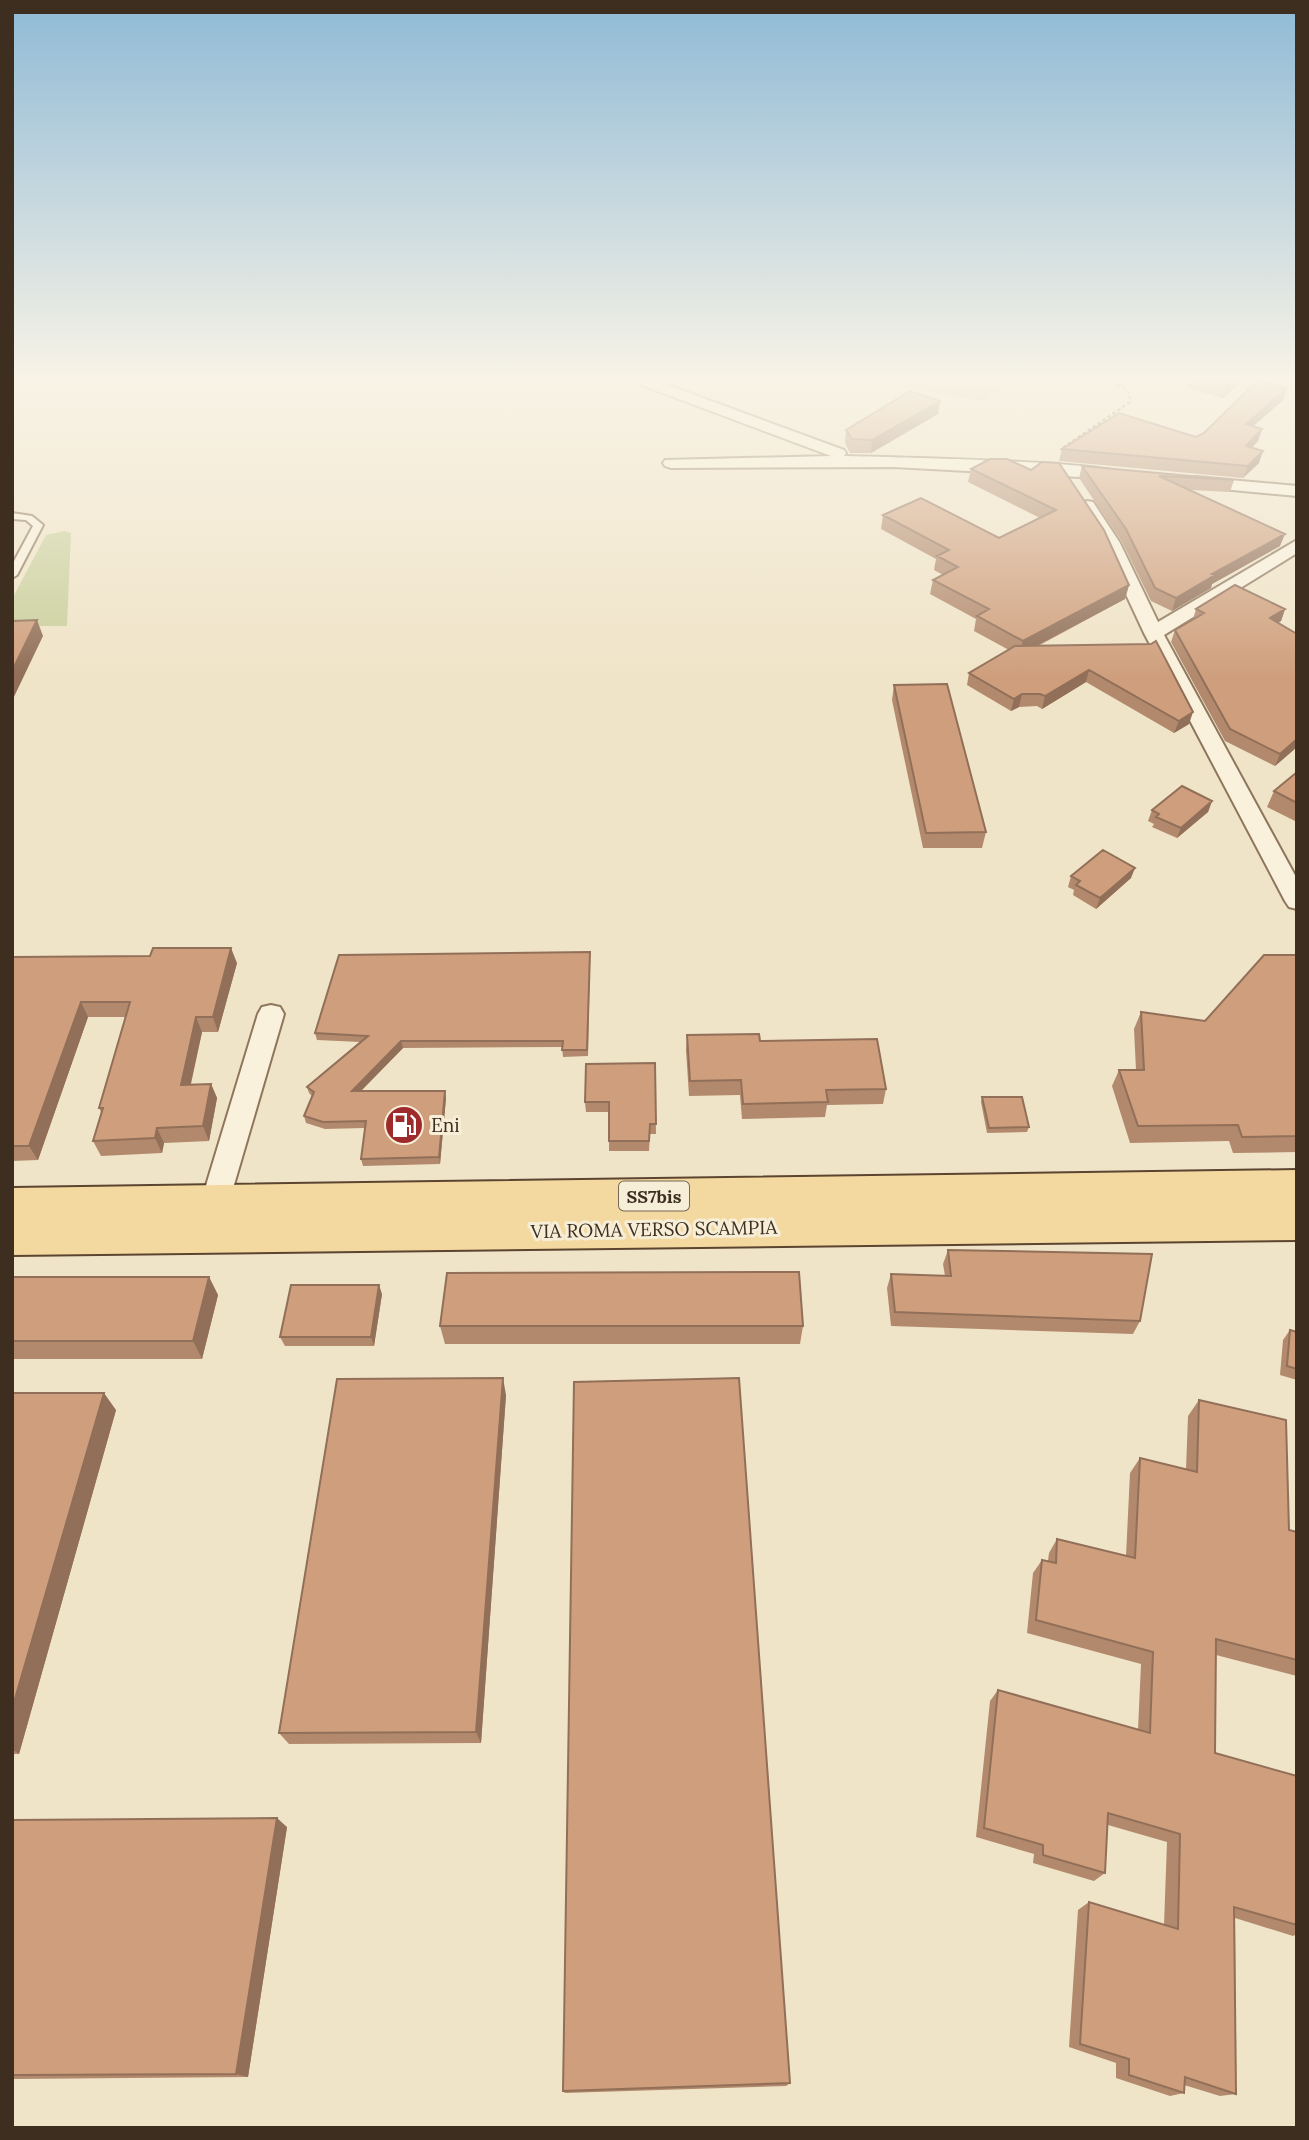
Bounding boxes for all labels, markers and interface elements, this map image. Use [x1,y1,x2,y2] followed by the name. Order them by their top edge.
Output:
[383,1104,425,1146] fuel station icon: Eni
[431,1113,460,1137] place label: Eni
[619,1182,689,1210] road number: SS7bis
[529,1215,779,1243] street label: VIA ROMA VERSO SCAMPIA

